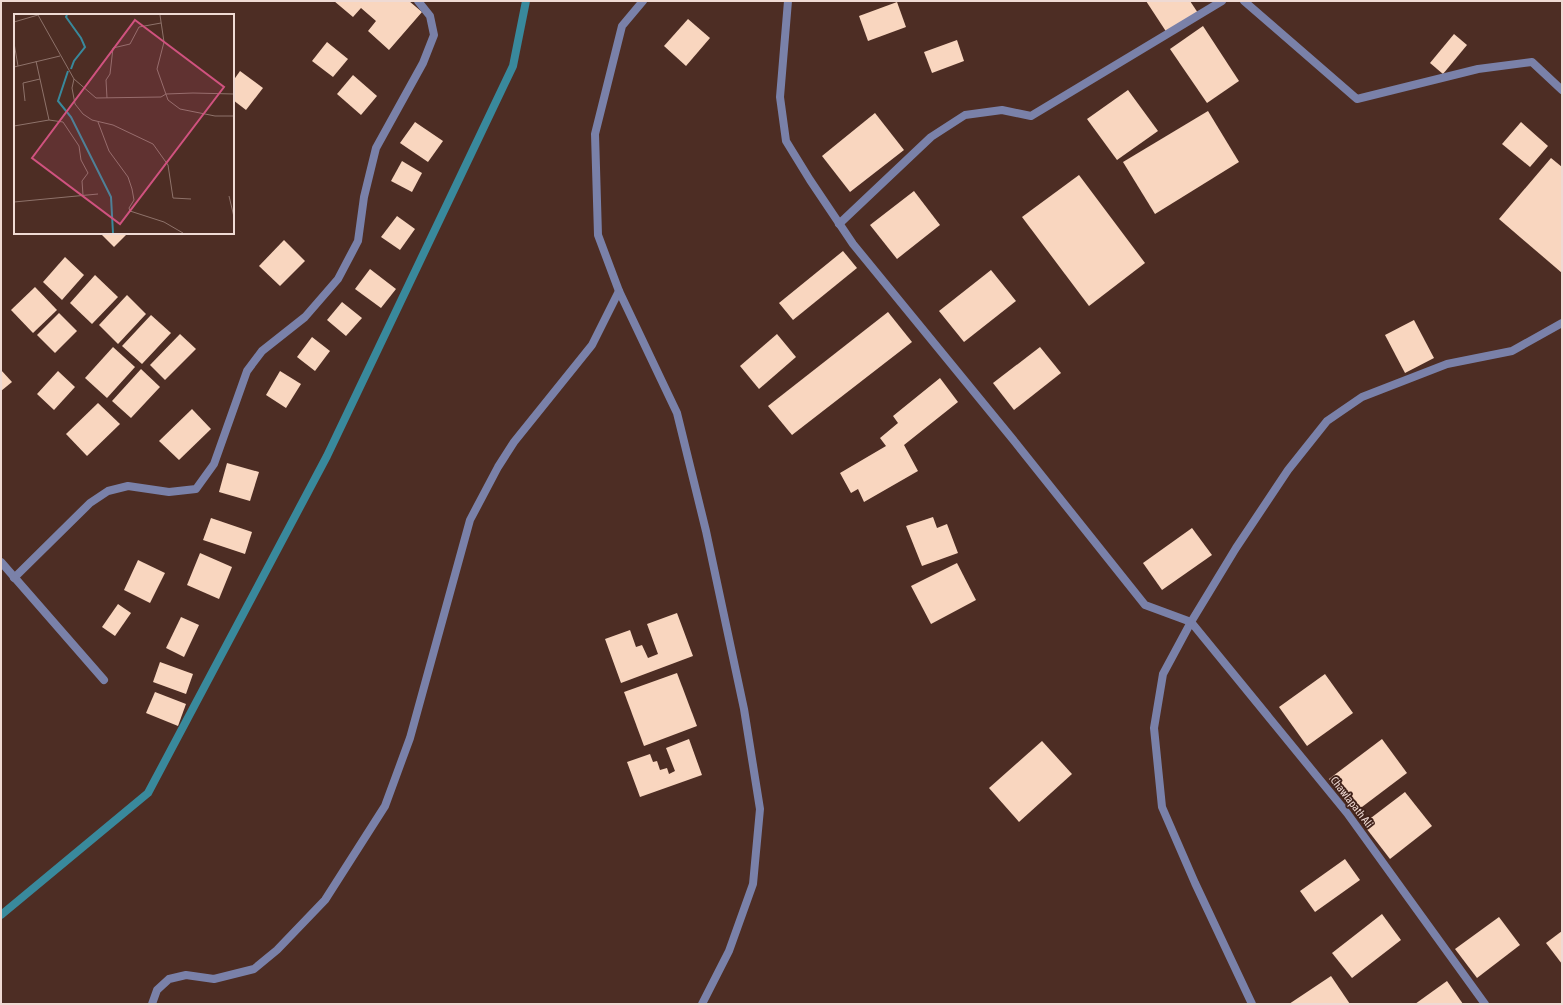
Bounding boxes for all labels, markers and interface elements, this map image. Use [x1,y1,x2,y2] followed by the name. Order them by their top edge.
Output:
[14,14,234,234] inset map
[1328,774,1376,830] street label: Chawlapath Ali

